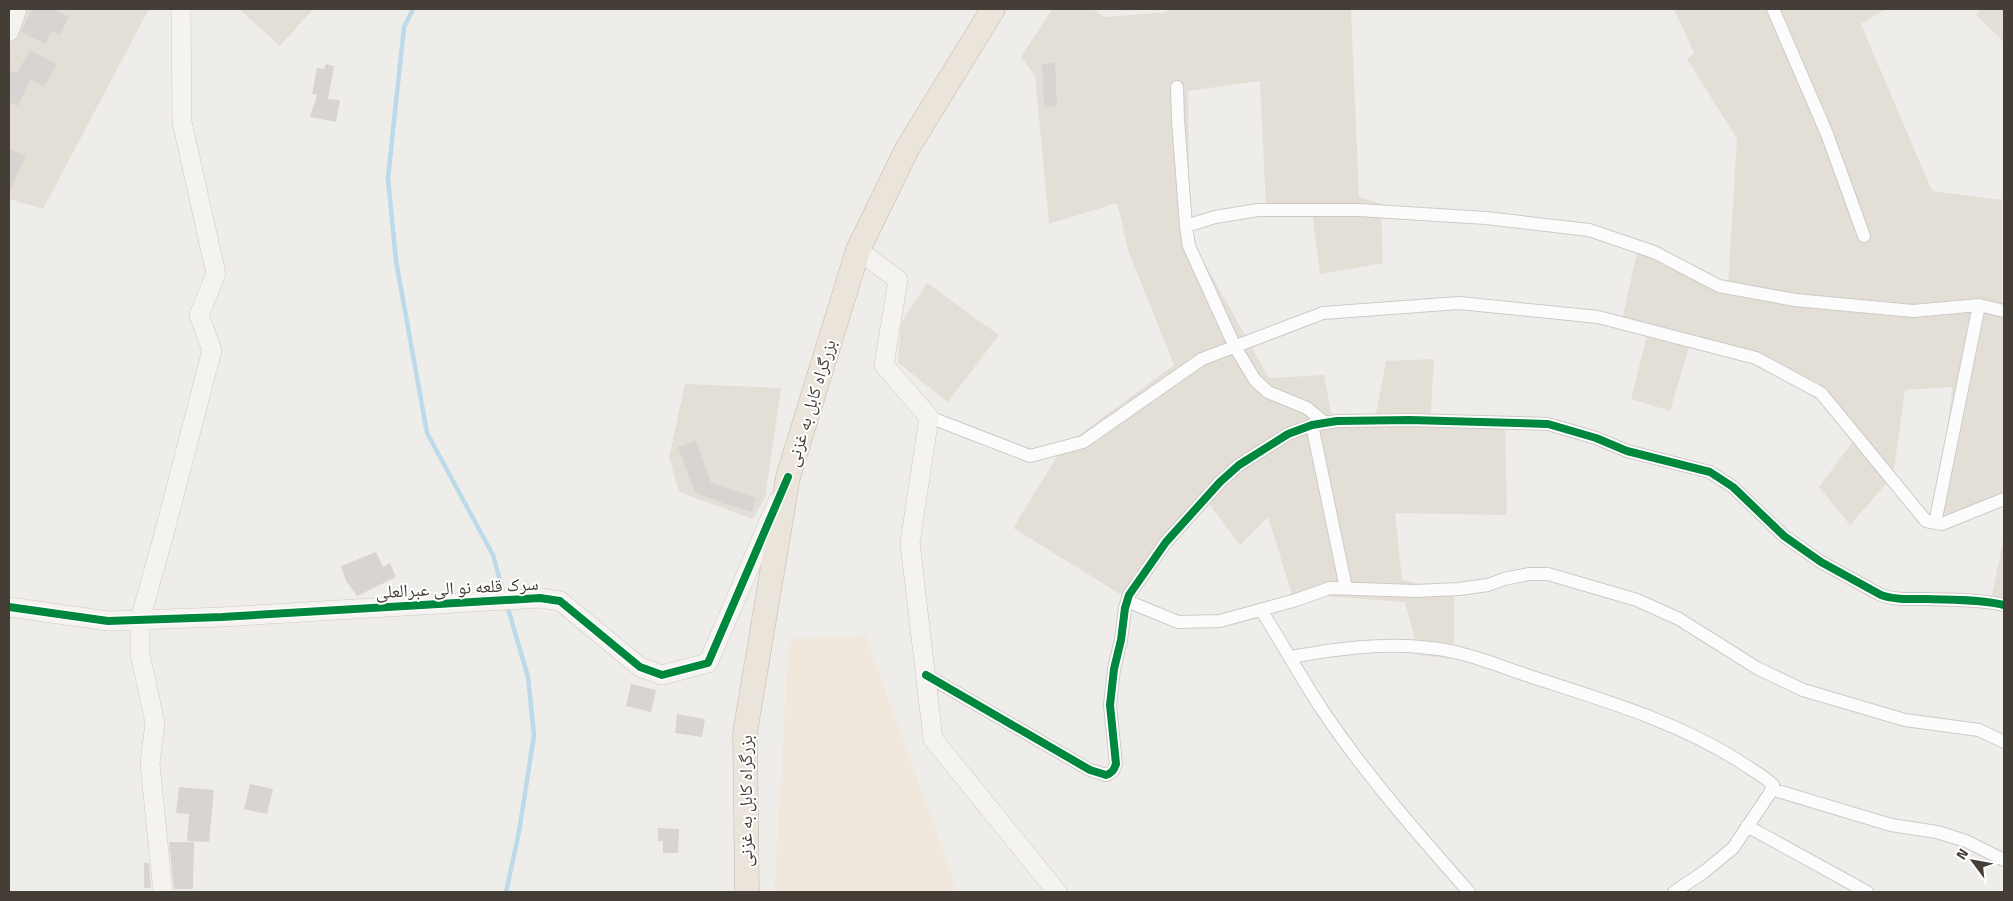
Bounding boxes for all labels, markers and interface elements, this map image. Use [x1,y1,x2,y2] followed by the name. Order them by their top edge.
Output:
[778,336,843,470] street label: بزرگراه کابل به غزنی
[375,570,539,605] street label: سرک قلعه نو الی عبرالعلی
[732,735,759,867] street label: بزرگراه کابل به غزنی
[1948,836,1998,886] north arrow
[1950,844,1973,864] text: N

